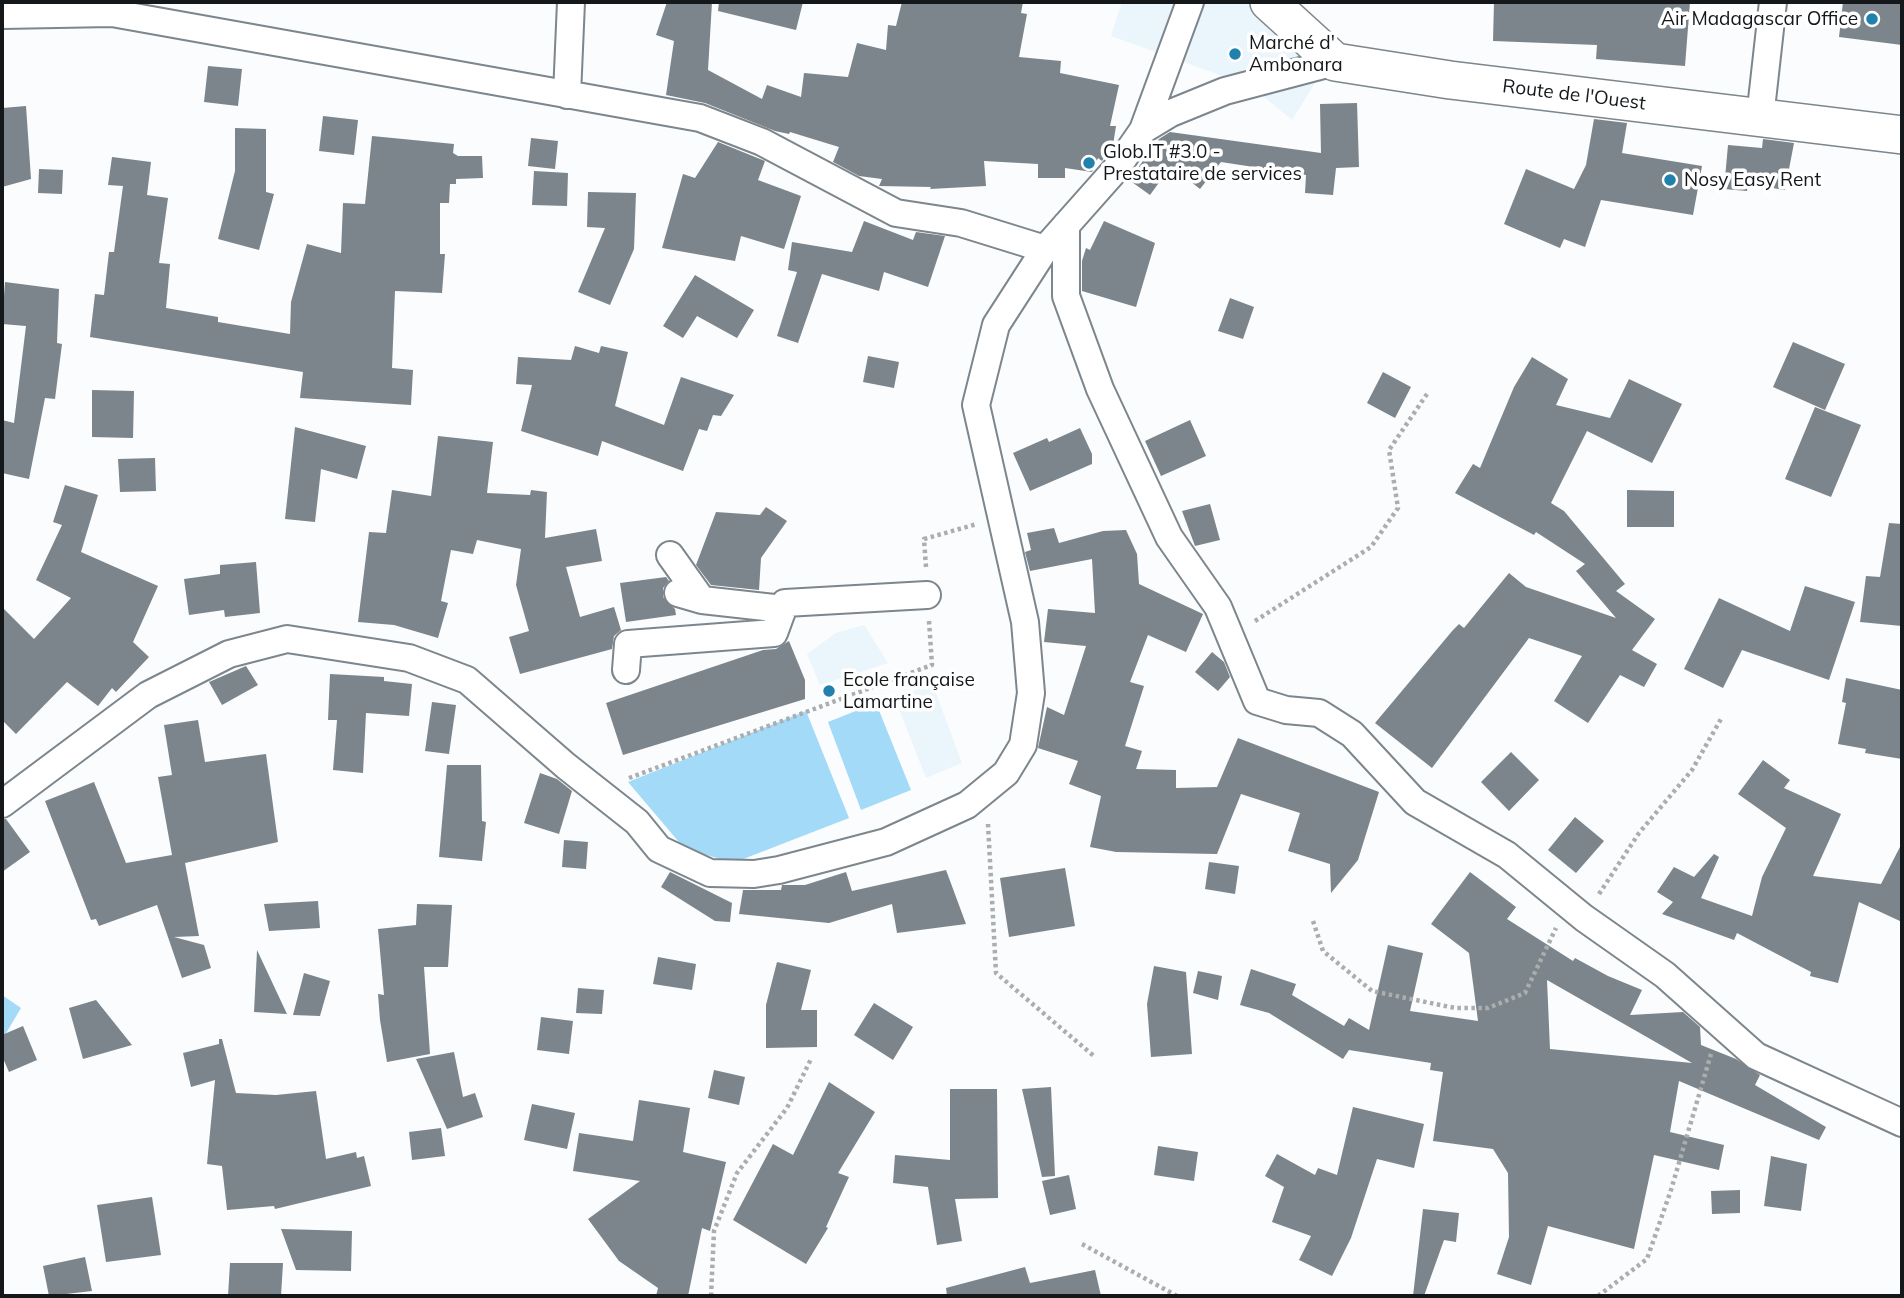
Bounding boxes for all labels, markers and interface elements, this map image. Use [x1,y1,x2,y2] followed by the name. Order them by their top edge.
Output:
[1661,8,1858,30] place label: Air Madagascar Office
[1864,11,1880,27] marker: Air Madagascar Office
[1249,32,1343,76] place label: Marché d' Ambonara
[1227,46,1243,62] marker: Marché d' Ambonara
[1501,75,1647,115] street label: Route de l'Ouest
[1103,141,1302,185] place label: Glob.IT #3.0 - Prestataire de services
[1081,155,1097,171] marker: Glob.IT #3.0 - Prestataire de services
[1684,169,1821,191] place label: Nosy Easy Rent
[1662,172,1678,188] marker: Nosy Easy Rent
[843,669,975,713] place label: Ecole française Lamartine
[821,683,837,699] marker: Ecole française Lamartine

